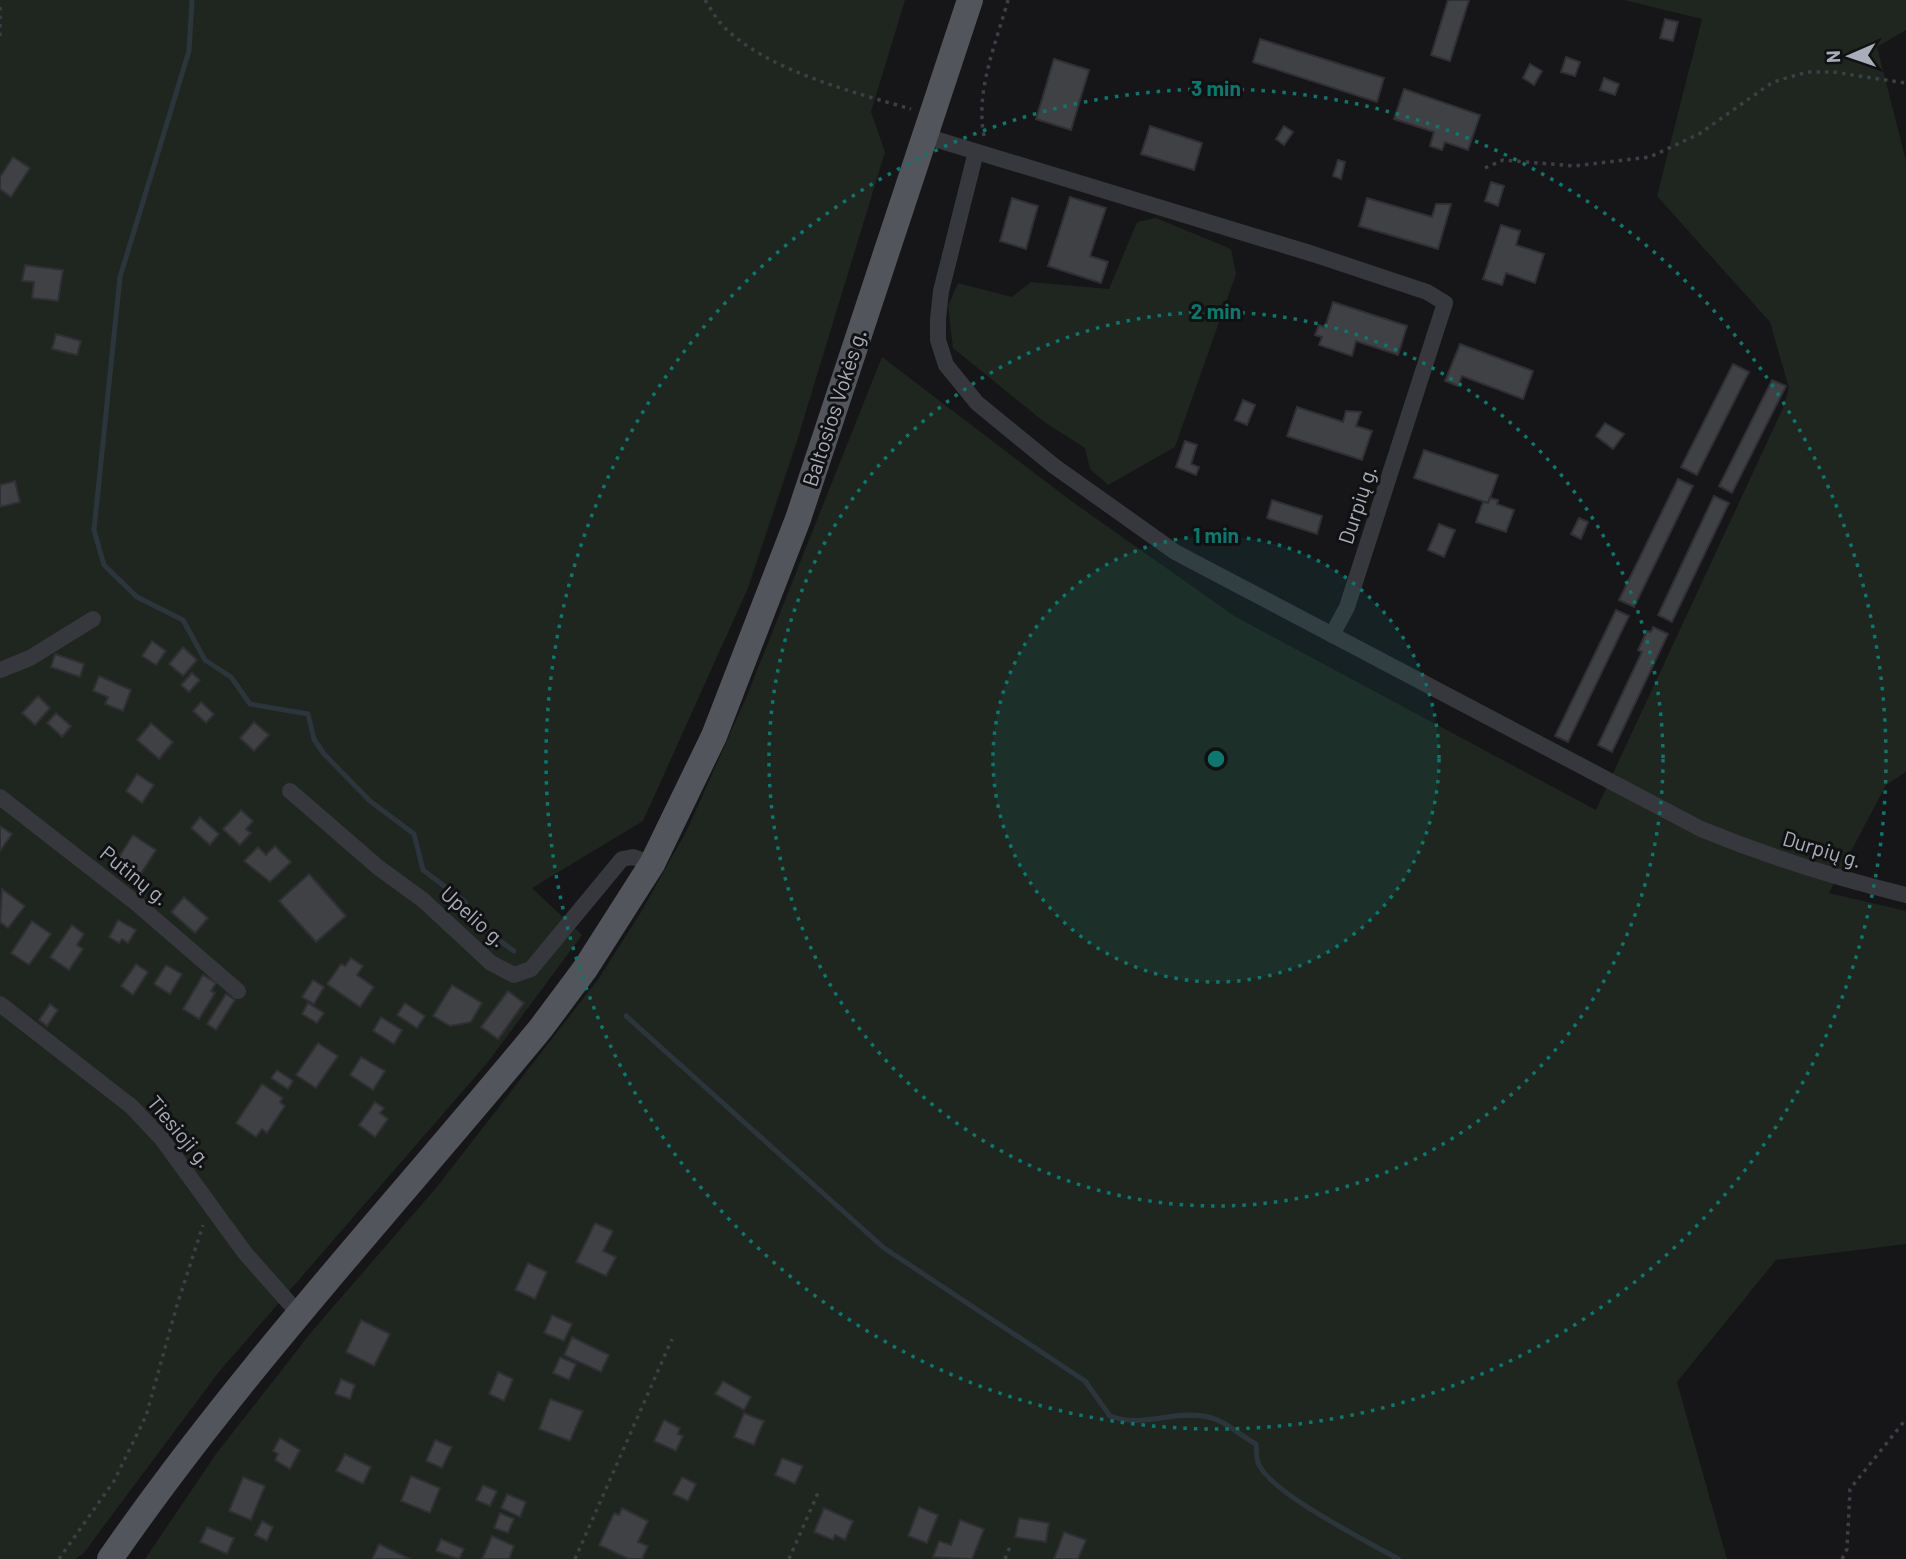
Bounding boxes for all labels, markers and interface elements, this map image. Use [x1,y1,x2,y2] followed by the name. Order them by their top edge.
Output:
[1815,21,1885,91] north arrow
[1821,50,1844,63] text: N
[1191,75,1241,100] text: 3 min
[1191,298,1241,323] text: 2 min
[796,326,871,489] street label: Baltosios Vokės g.
[1332,462,1381,547] street label: Durpių g.
[1193,522,1239,547] text: 1 min
[1204,747,1228,771] centre of rings
[1780,825,1865,872] street label: Durpių g.
[96,840,174,910] street label: Putinų g.
[436,880,512,952] street label: Upelio g.
[143,1090,218,1172] street label: Tiesioji g.

